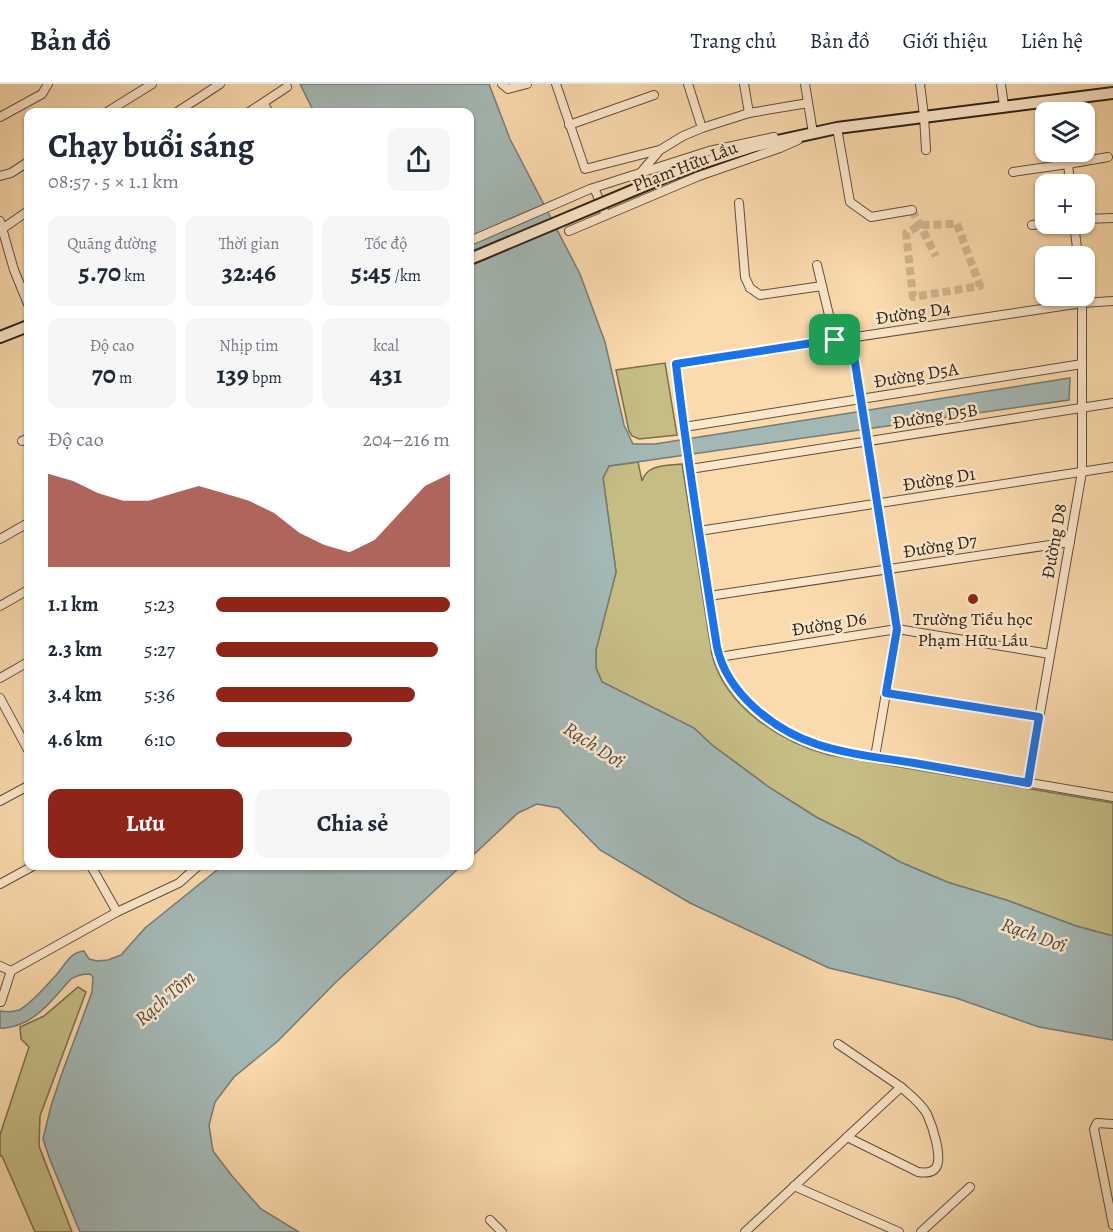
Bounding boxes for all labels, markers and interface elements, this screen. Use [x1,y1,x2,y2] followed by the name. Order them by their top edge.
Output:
[30,22,111,60] text: Bản đồ
[691,27,777,55] text: Trang chủ
[810,27,869,55] text: Bản đồ
[902,27,988,55] text: Giới thiệu
[1021,27,1083,55] text: Liên hệ
[1035,102,1095,306] map controls
[1035,102,1095,162] button: layers
[48,123,254,168] text: Chạy buổi sáng
[387,128,450,191] button: share
[629,135,741,197] street label: Phạm Hữu Lầu
[48,168,179,195] text: 08:57 · 5 × 1.1 km
[1035,174,1095,234] button: +
[67,233,157,255] text: Quãng đường
[219,233,279,255] text: Thời gian
[365,233,407,255] text: Tốc độ
[1035,246,1095,306] button: −
[79,255,121,290] text: 5.70
[222,255,276,290] text: 32:46
[351,255,391,290] text: 5:45
[121,265,145,287] text: km
[391,265,421,287] text: /km
[874,296,952,330] street label: Đường D4
[809,314,860,365] pin
[818,323,851,356] icon: arrive
[90,335,134,357] text: Độ cao
[219,335,279,357] text: Nhịp tim
[373,335,399,357] text: kcal
[872,356,961,394] street label: Đường D5A
[92,357,116,392] text: 70
[216,357,249,392] text: 139
[370,357,402,392] text: 431
[116,367,132,389] text: m
[249,367,282,389] text: bpm
[891,397,979,435] street label: Đường D5B
[48,426,104,453] text: Độ cao
[362,426,450,453] text: 204–216 m
[901,461,977,497] street label: Đường D1
[1036,502,1072,580] street label: Đường D8
[901,528,979,564] street label: Đường D7
[48,591,98,618] text: 1.1 km
[144,591,175,618] text: 5:23
[966,592,980,606] marker: Trường Tiểu học Phạm Hữu Lầu
[790,606,868,642] street label: Đường D6
[913,607,1033,652] place label: Trường Tiểu học Phạm Hữu Lầu
[48,636,102,663] text: 2.3 km
[144,636,175,663] text: 5:27
[48,681,102,708] text: 3.4 km
[144,681,175,708] text: 5:36
[558,715,630,775] water label: Rạch Dơi
[48,726,103,753] text: 4.6 km
[144,726,176,753] text: 6:10
[48,789,243,858] button: Lưu
[255,789,450,858] button: Chia sẻ
[998,911,1070,959] water label: Rạch Dơi
[129,964,201,1032] water label: Rạch Tôm

